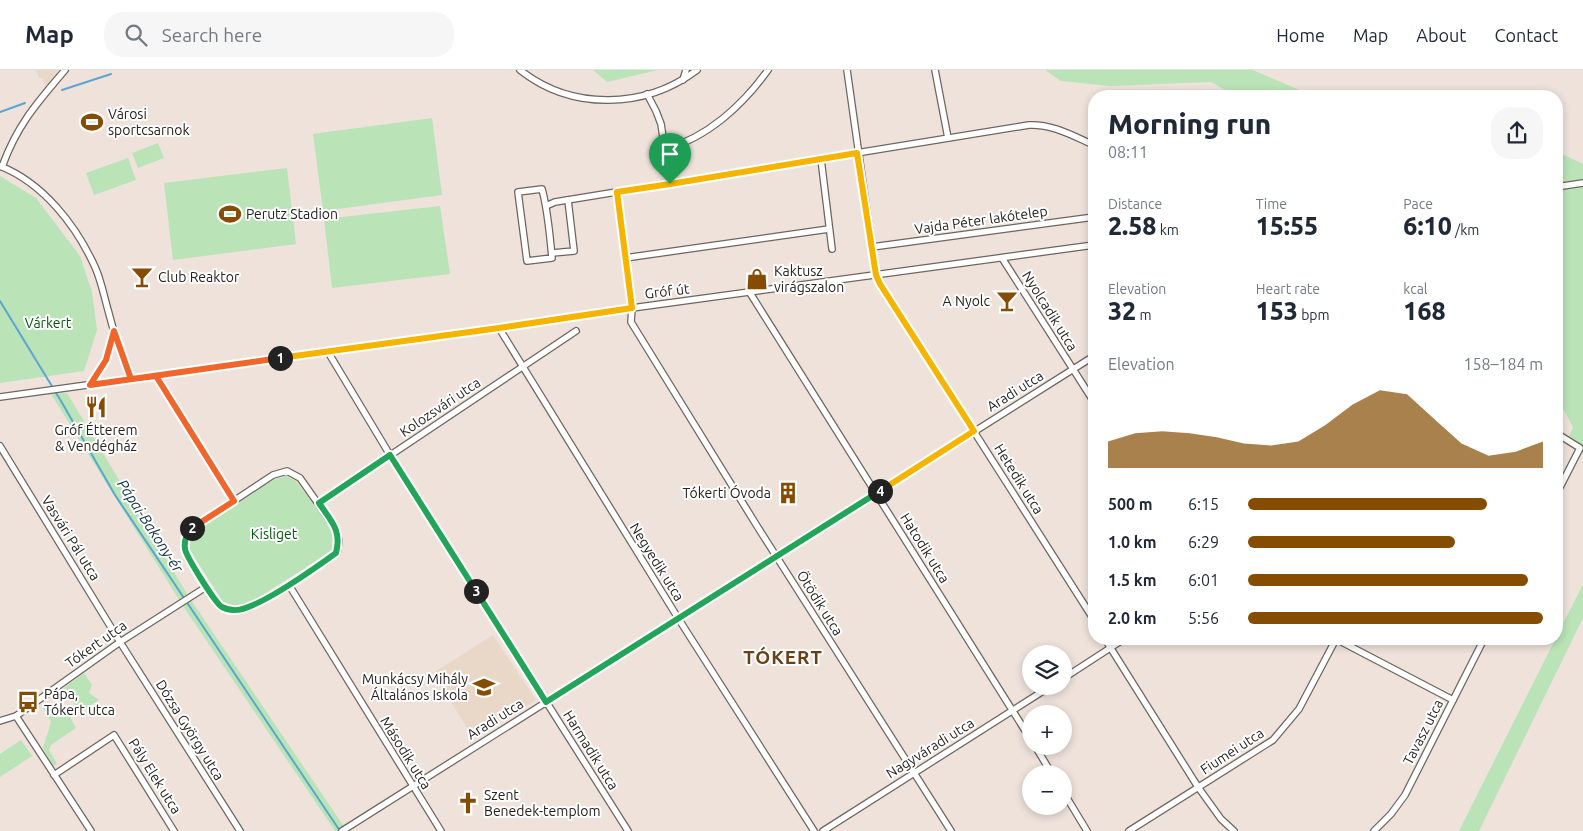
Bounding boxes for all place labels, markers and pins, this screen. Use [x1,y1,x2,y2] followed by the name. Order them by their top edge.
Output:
[108,106,190,138] place label: Városi sportcsarnok
[79,109,105,135] sports icon: Városi sportcsarnok
[649,133,691,184] pin
[217,201,243,227] sports icon: Perutz Stadion
[246,206,338,222] place label: Perutz Stadion
[774,263,844,295] place label: Kaktusz virágszalon
[129,264,155,290] bar icon: Club Reaktor
[744,266,770,292] shop icon: Kaktusz virágszalon
[158,269,240,285] place label: Club Reaktor
[994,288,1020,314] bar icon: A Nyolc
[943,293,990,309] place label: A Nyolc
[268,346,292,370] pin: 1
[83,394,109,420] restaurant icon: Gróf Étterem & Vendégház
[55,421,137,454] place label: Gróf Étterem & Vendégház
[868,478,892,504] pin: 4
[775,480,801,506] building icon: Tókerti Óvoda
[682,484,771,501] place label: Tókerti Óvoda
[180,516,204,540] pin: 2
[464,578,488,604] pin: 3
[362,671,468,703] place label: Munkácsy Mihály Általános Iskola
[471,674,497,700] school or university icon: Munkácsy Mihály Általános Iskola
[44,686,115,718] place label: Pápa, Tókert utca
[15,689,41,715] bus stop icon: Pápa, Tókert utca
[484,787,601,819] place label: Szent Benedek-templom
[455,790,481,816] church icon: Szent Benedek-templom

